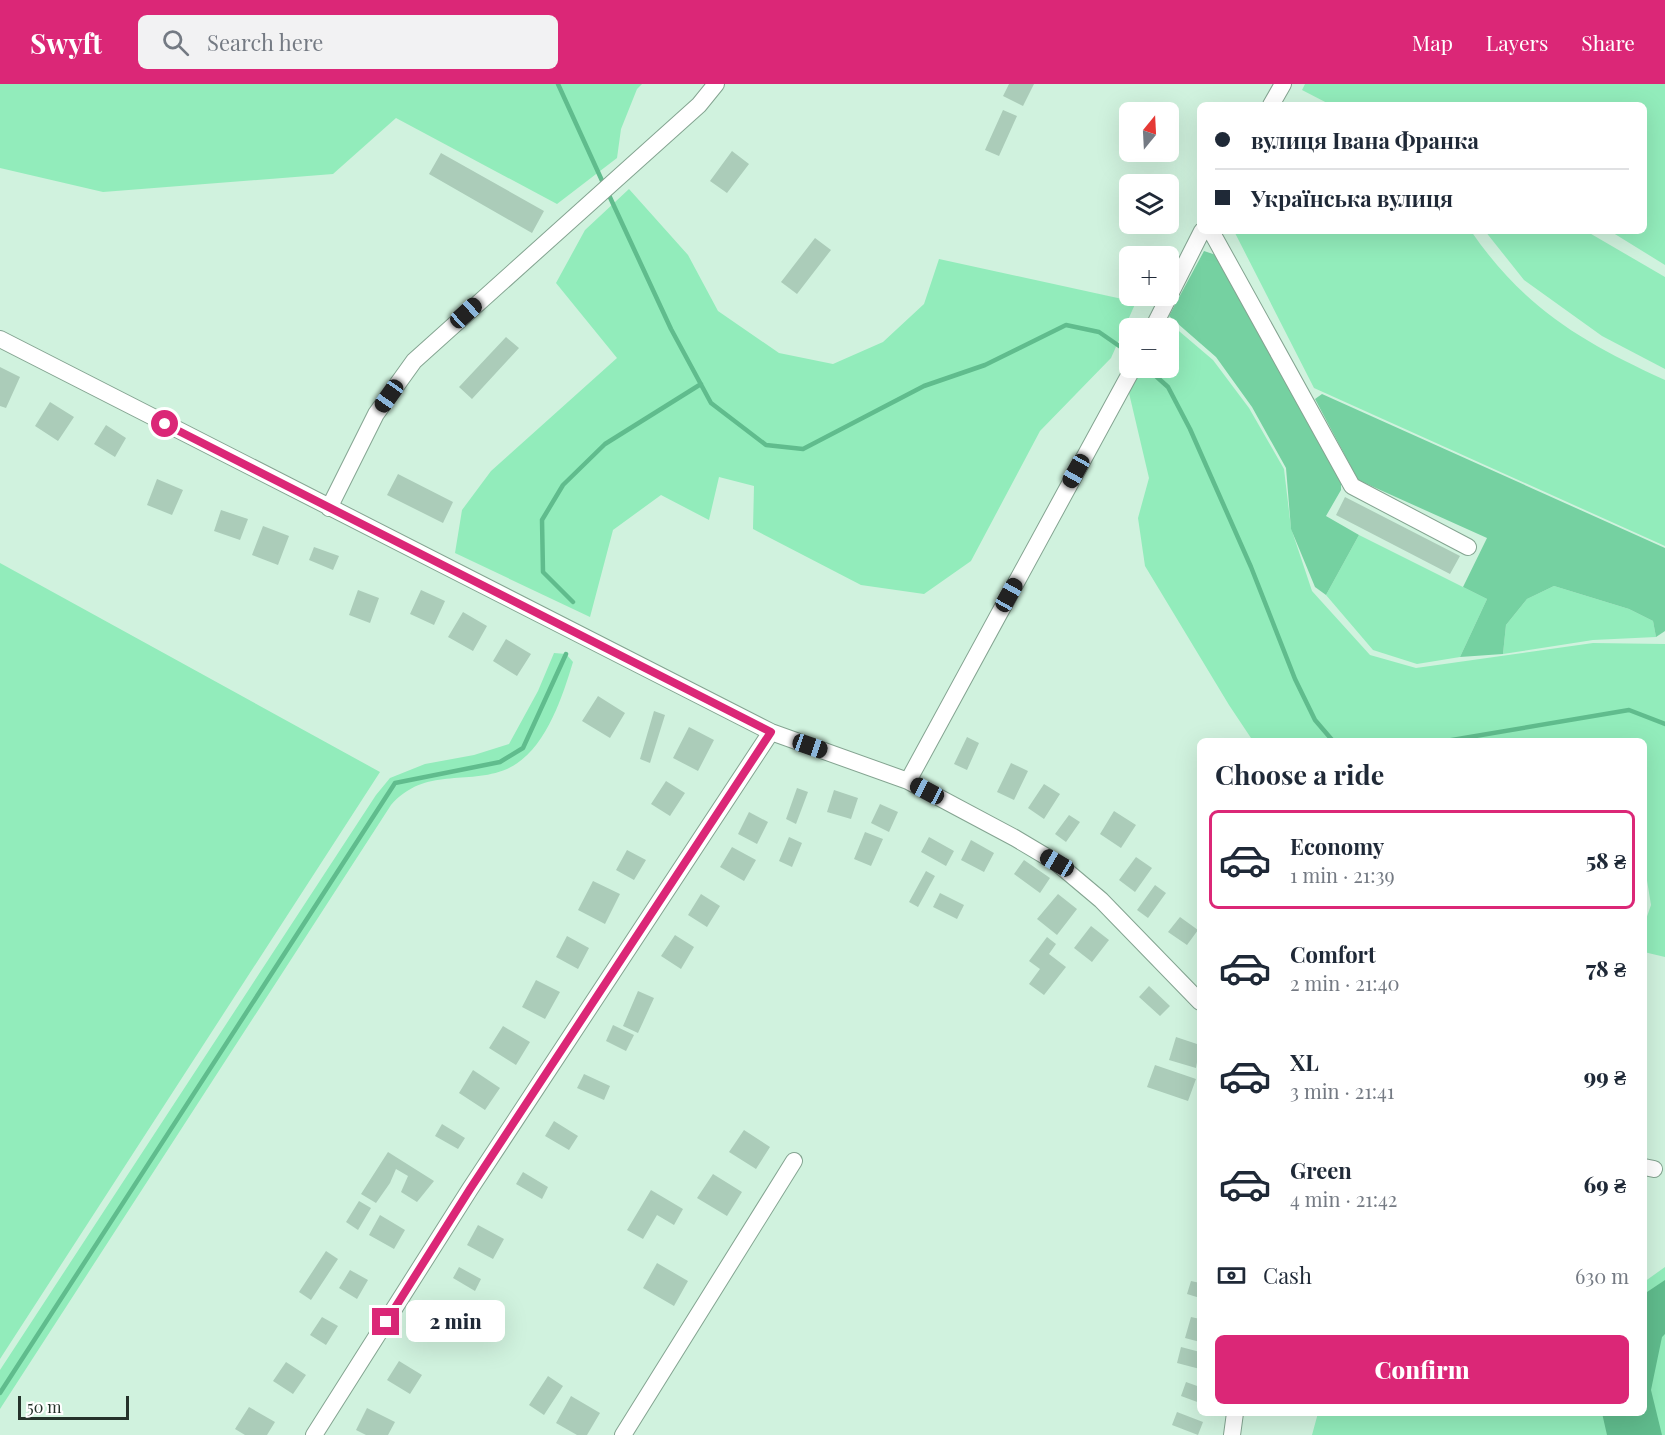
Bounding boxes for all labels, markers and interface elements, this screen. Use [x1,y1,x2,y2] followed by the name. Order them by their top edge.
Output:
[138,15,558,69] search box
[30,24,102,61] text: Swyft
[159,26,192,59] icon: search
[207,27,323,57] text: Search here
[1412,28,1453,56] text: Map
[1486,28,1548,56] text: Layers
[1581,28,1635,56] text: Share
[1119,102,1179,162] north arrow
[1119,102,1179,378] map controls
[1251,125,1479,155] text: вулиця Івана Франка
[1119,174,1179,234] button: layers
[1251,183,1453,213] text: Українська вулиця
[1119,246,1179,306] button: +
[447,294,485,332] car
[1119,318,1179,378] button: −
[371,376,407,416] car
[151,410,178,437] route start
[1059,451,1093,491] car
[992,575,1026,615] car
[790,732,830,760] car
[1215,756,1384,792] text: Choose a ride
[907,775,947,807] car
[1290,831,1384,861] text: Economy
[1218,833,1272,887] icon: car
[1586,845,1626,875] text: 58 ₴
[1037,846,1077,880] car
[1290,861,1395,888] text: 1 min · 21:39
[1290,939,1376,969] text: Comfort
[1218,941,1272,995] icon: car
[1586,953,1626,983] text: 78 ₴
[1290,969,1400,996] text: 2 min · 21:40
[1290,1047,1319,1077] text: XL
[1218,1049,1272,1103] icon: car
[1584,1061,1626,1091] text: 99 ₴
[1290,1077,1394,1104] text: 3 min · 21:41
[1290,1155,1352,1185] text: Green
[1218,1157,1272,1211] icon: car
[1584,1169,1626,1199] text: 69 ₴
[1290,1185,1397,1212] text: 4 min · 21:42
[1215,1259,1248,1292] icon: cash
[1263,1260,1312,1290] text: Cash
[1575,1262,1629,1289] text: 630 m
[407,1301,506,1343] callout: 2 min
[429,1307,482,1334] text: 2 min
[372,1308,399,1335] route end
[1215,1335,1629,1404] button: Confirm
[18,1393,129,1420] scale bar
[27,1396,61,1417] text: 50 m

